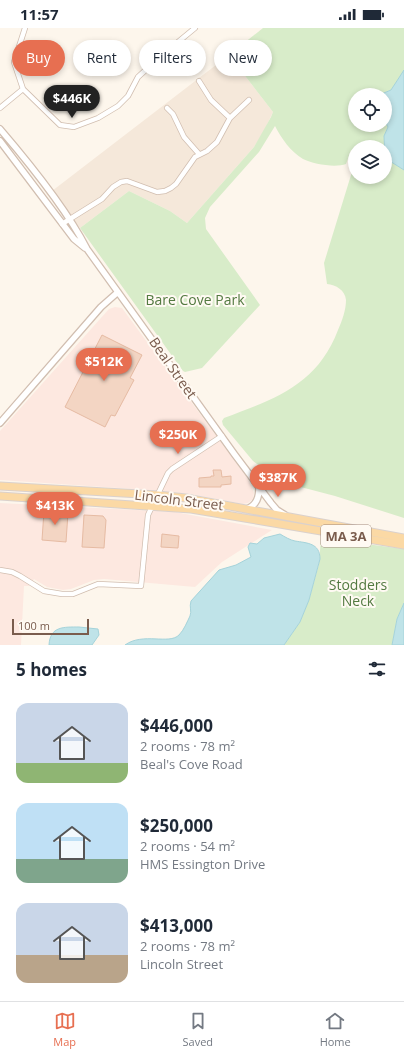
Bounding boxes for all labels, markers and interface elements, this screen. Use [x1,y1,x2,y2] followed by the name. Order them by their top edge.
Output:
[20,4,59,24] text: 11:57
[12,40,65,76] chip: Buy
[73,40,131,76] chip: Rent
[139,40,206,76] chip: Filters
[214,40,272,76] chip: New
[44,85,100,119] pin: $446K
[348,88,392,184] map controls
[348,88,392,132] button: locate
[53,89,91,107] text: $446K
[348,140,392,184] button: layers
[145,290,245,309] park label: Bare Cove Park
[145,333,202,402] street label: Beal Street
[76,348,132,382] pin: $512K
[85,352,123,370] text: $512K
[150,421,206,455] pin: $250K
[159,425,197,443] text: $250K
[250,464,306,498] pin: $387K
[259,468,297,486] text: $387K
[134,485,225,514] street label: Lincoln Street
[27,492,83,526] pin: $413K
[36,496,74,514] text: $413K
[321,525,371,547] road number: MA 3A
[329,575,388,610] park label: Stodders Neck
[12,617,89,636] scale bar
[18,618,50,633] text: 100 m
[16,658,87,681] text: 5 homes
[366,658,388,680] icon: filters
[140,714,213,737] text: $446,000
[48,719,96,767] icon: home
[140,737,235,755] text: 2 rooms · 78 m²
[140,755,243,773] text: Beal's Cove Road
[140,814,213,837] text: $250,000
[48,819,96,867] icon: home
[140,837,235,855] text: 2 rooms · 54 m²
[140,855,265,873] text: HMS Essington Drive
[140,914,213,937] text: $413,000
[48,919,96,967] icon: home
[140,937,235,955] text: 2 rooms · 78 m²
[140,955,223,973] text: Lincoln Street
[53,1010,76,1049] tab: Map
[183,1010,213,1049] tab: Saved
[320,1010,351,1049] tab: Home

